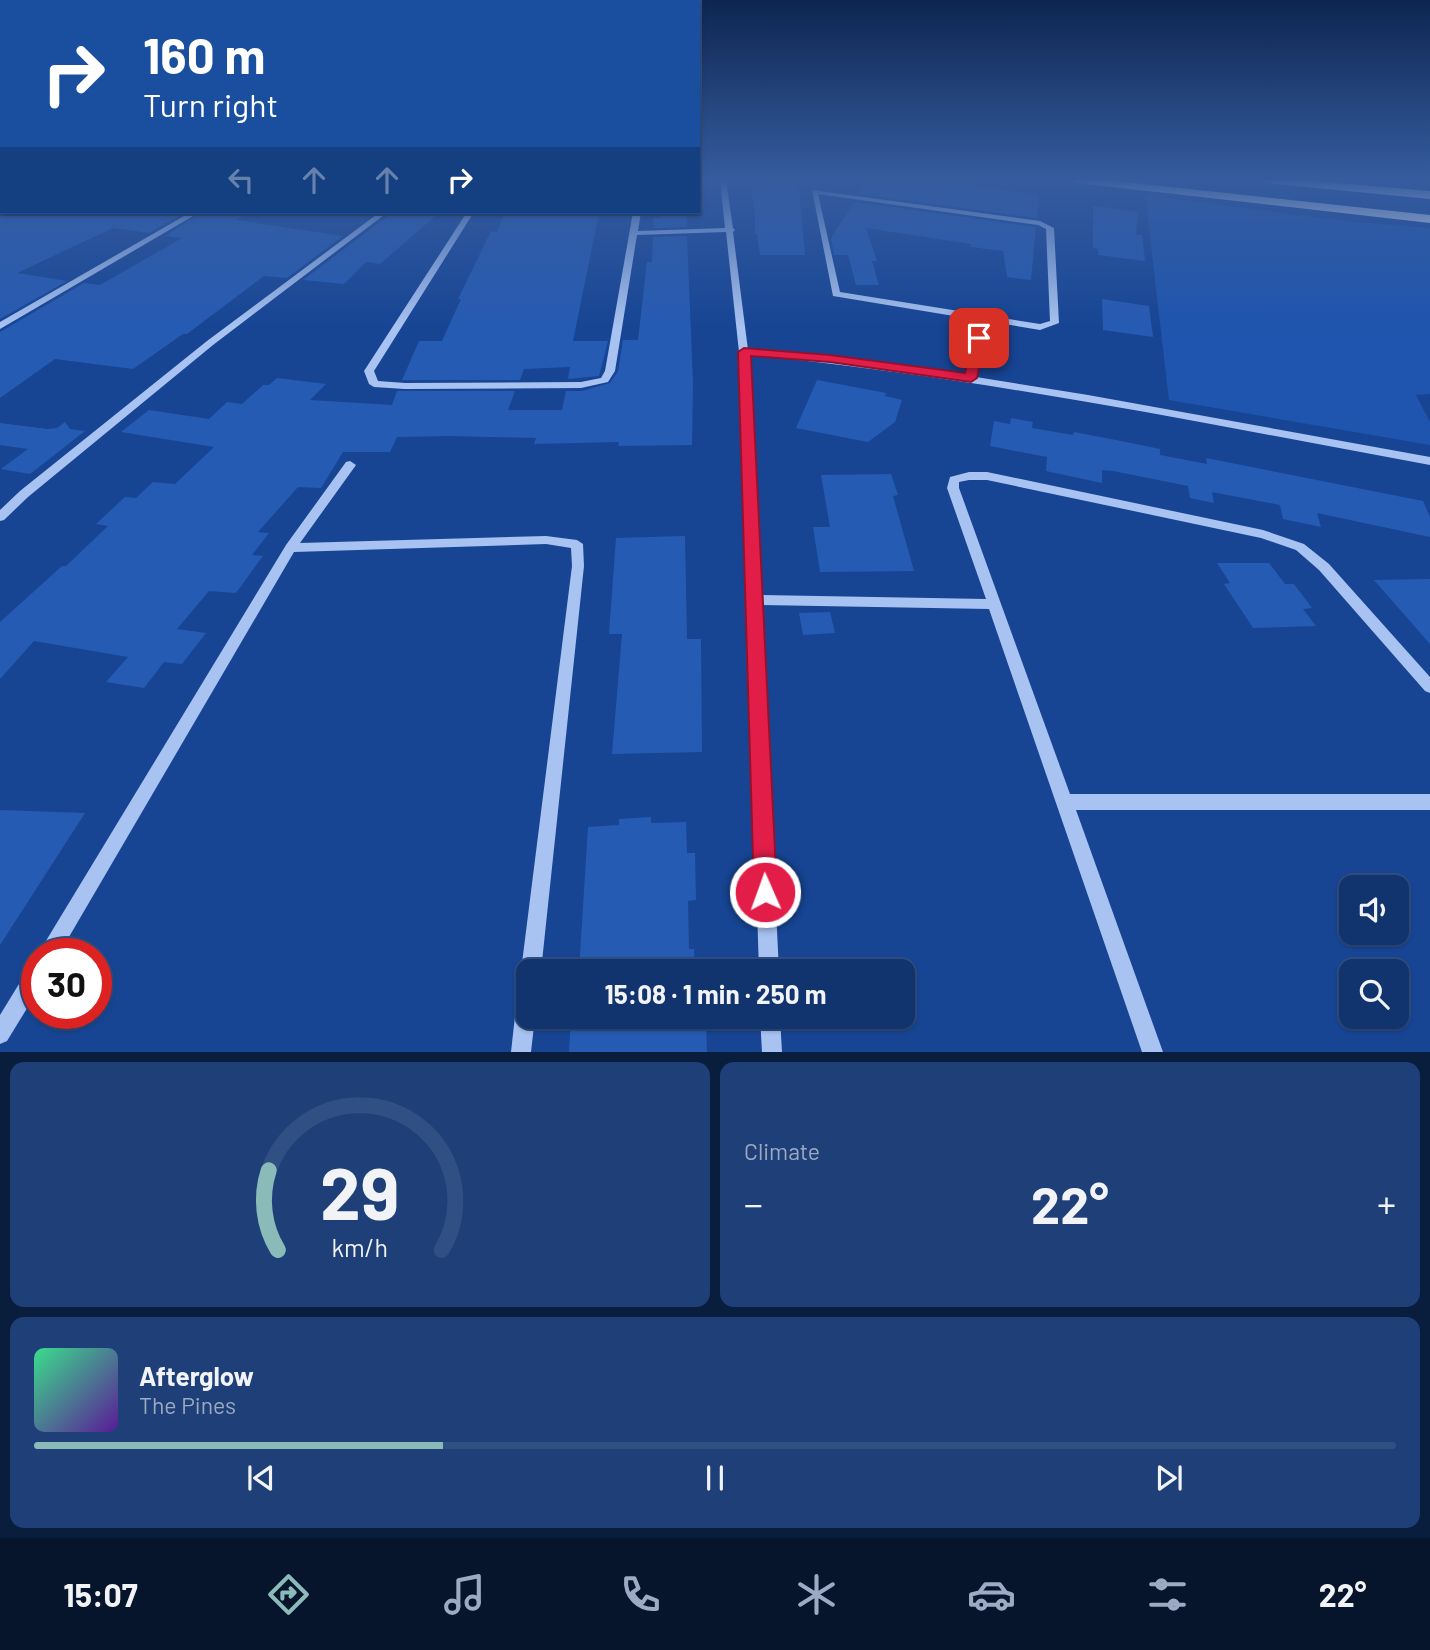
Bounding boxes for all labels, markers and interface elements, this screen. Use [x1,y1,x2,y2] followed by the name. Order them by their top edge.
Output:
[143,25,265,84] text: 160 m
[28,28,119,119] icon: right
[143,85,278,123] text: Turn right
[222,161,260,199] icon: left
[295,161,333,199] icon: ahead
[368,161,406,199] icon: ahead
[441,161,479,199] icon: right
[949,308,1009,368] pin
[960,319,998,357] icon: arrive
[728,855,802,929] position arrow
[1339,875,1409,1029] map controls
[1339,875,1409,945] button: sound
[21,938,112,1029] speed limit sign: 30
[1339,959,1409,1029] button: search
[605,978,826,1009] text: 15:08 · 1 min · 250 m
[744,1137,820,1165] text: Climate
[320,1148,400,1236] text: 29
[1031,1172,1109,1234] text: 22°
[744,1180,763,1226] text: −
[1377,1180,1396,1226] text: +
[332,1232,388,1262] text: km/h
[139,1360,254,1391] text: Afterglow
[139,1391,236,1419] text: The Pines
[242,1459,280,1497] icon: previous
[696,1459,734,1497] icon: pause
[1150,1459,1188,1497] icon: next
[264,1570,313,1619] icon: directions
[440,1570,489,1619] icon: music
[616,1570,665,1619] icon: phone
[792,1570,841,1619] icon: climate
[967,1570,1016,1619] icon: car
[1143,1570,1192,1619] icon: filters
[63,1575,138,1613] text: 15:07
[1319,1575,1367,1613] text: 22°

